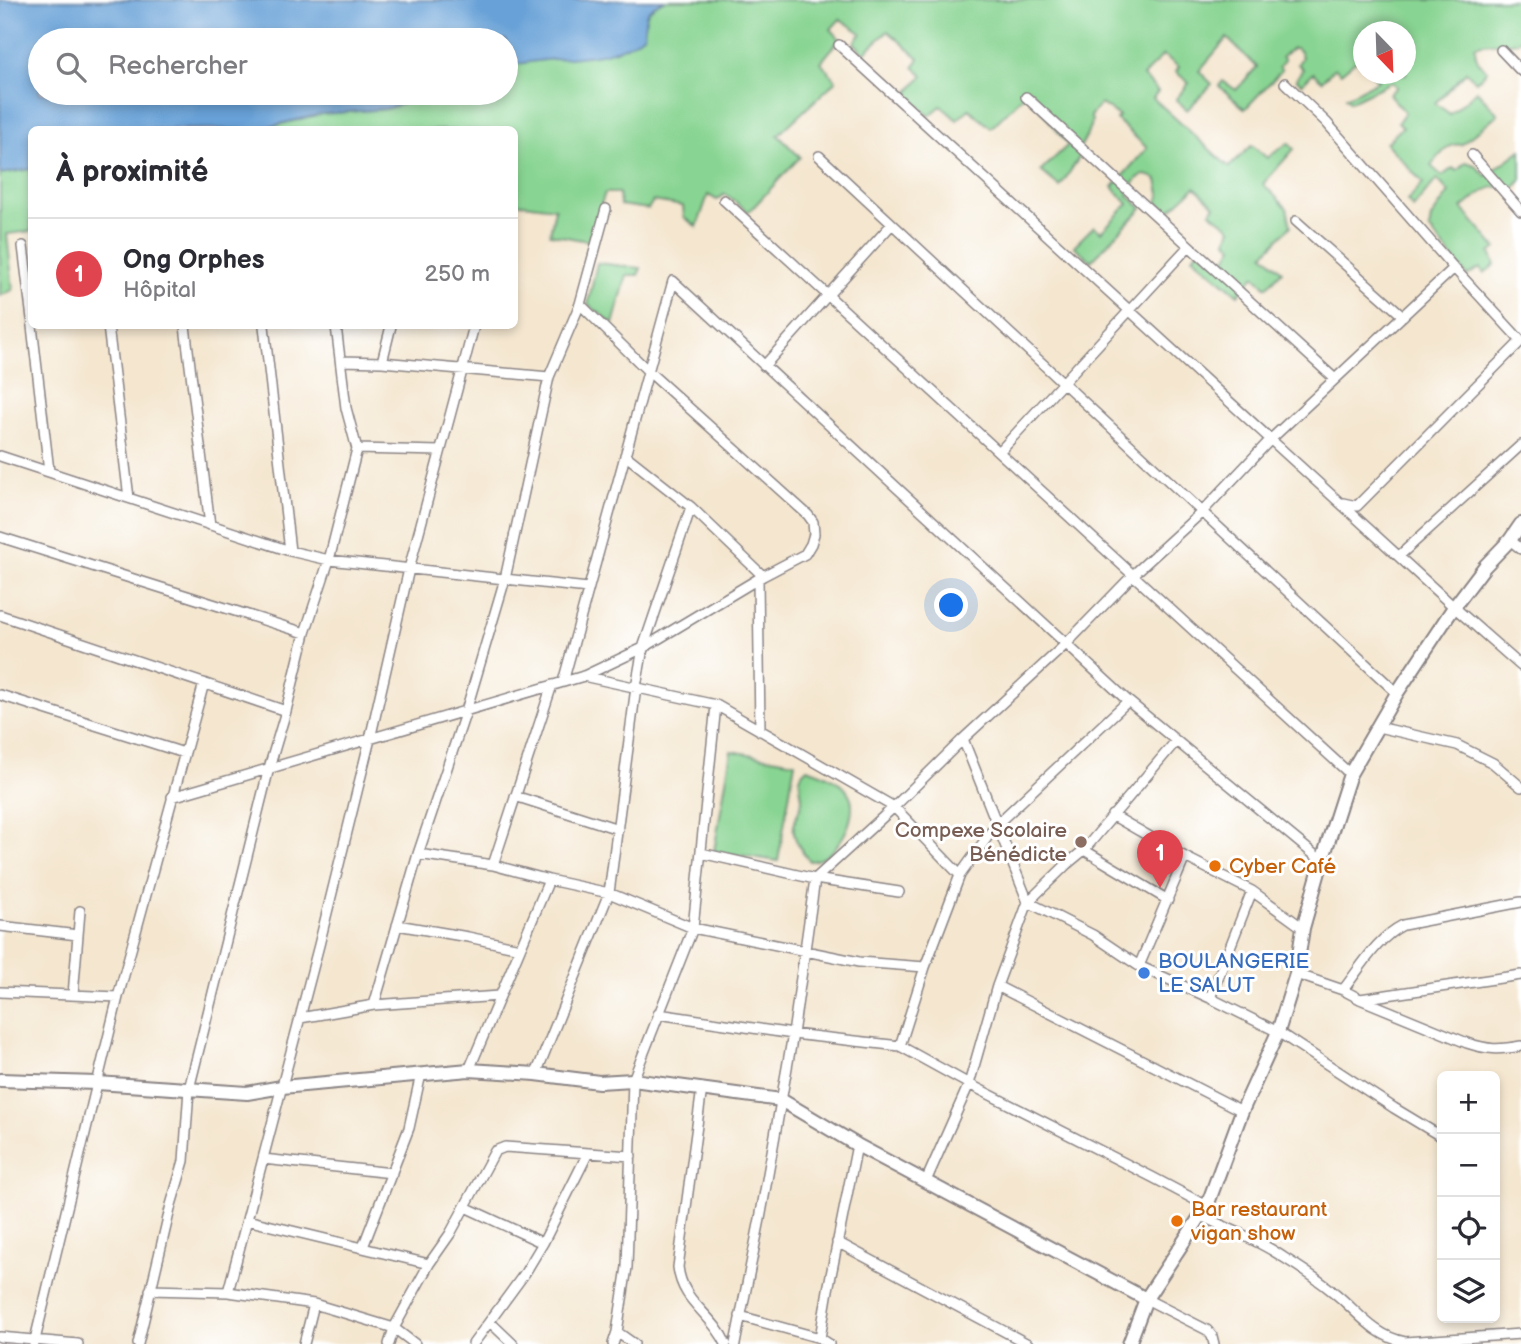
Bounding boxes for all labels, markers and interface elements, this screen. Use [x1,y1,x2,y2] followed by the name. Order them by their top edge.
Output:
[1353,21,1416,84] north arrow
[28,28,518,105] search box
[52,48,90,86] icon: search
[108,51,247,82] text: Rechercher
[56,154,208,190] text: À proximité
[123,245,265,276] text: Ong Orphes
[74,260,84,288] text: 1
[424,260,490,288] text: 250 m
[123,276,196,304] text: Hôpital
[934,588,968,622] your location
[895,818,1067,867] place label: Compexe Scolaire Bénédicte
[1137,830,1183,888] pin: 1
[1073,834,1089,850] marker: Compexe Scolaire Bénédicte
[1229,854,1336,879] place label: Cyber Café
[1207,858,1223,874] marker: Cyber Café
[1158,949,1309,998] place label: BOULANGERIE LE SALUT
[1136,965,1152,981] marker: BOULANGERIE LE SALUT
[1437,1071,1500,1323] map controls
[1437,1071,1500,1134] button: +
[1437,1134,1500,1197] button: −
[1190,1197,1328,1246] place label: Bar restaurant vigan show
[1437,1197,1500,1260] button: locate
[1169,1213,1185,1229] marker: Bar restaurant vigan show
[1437,1260,1500,1323] button: layers

